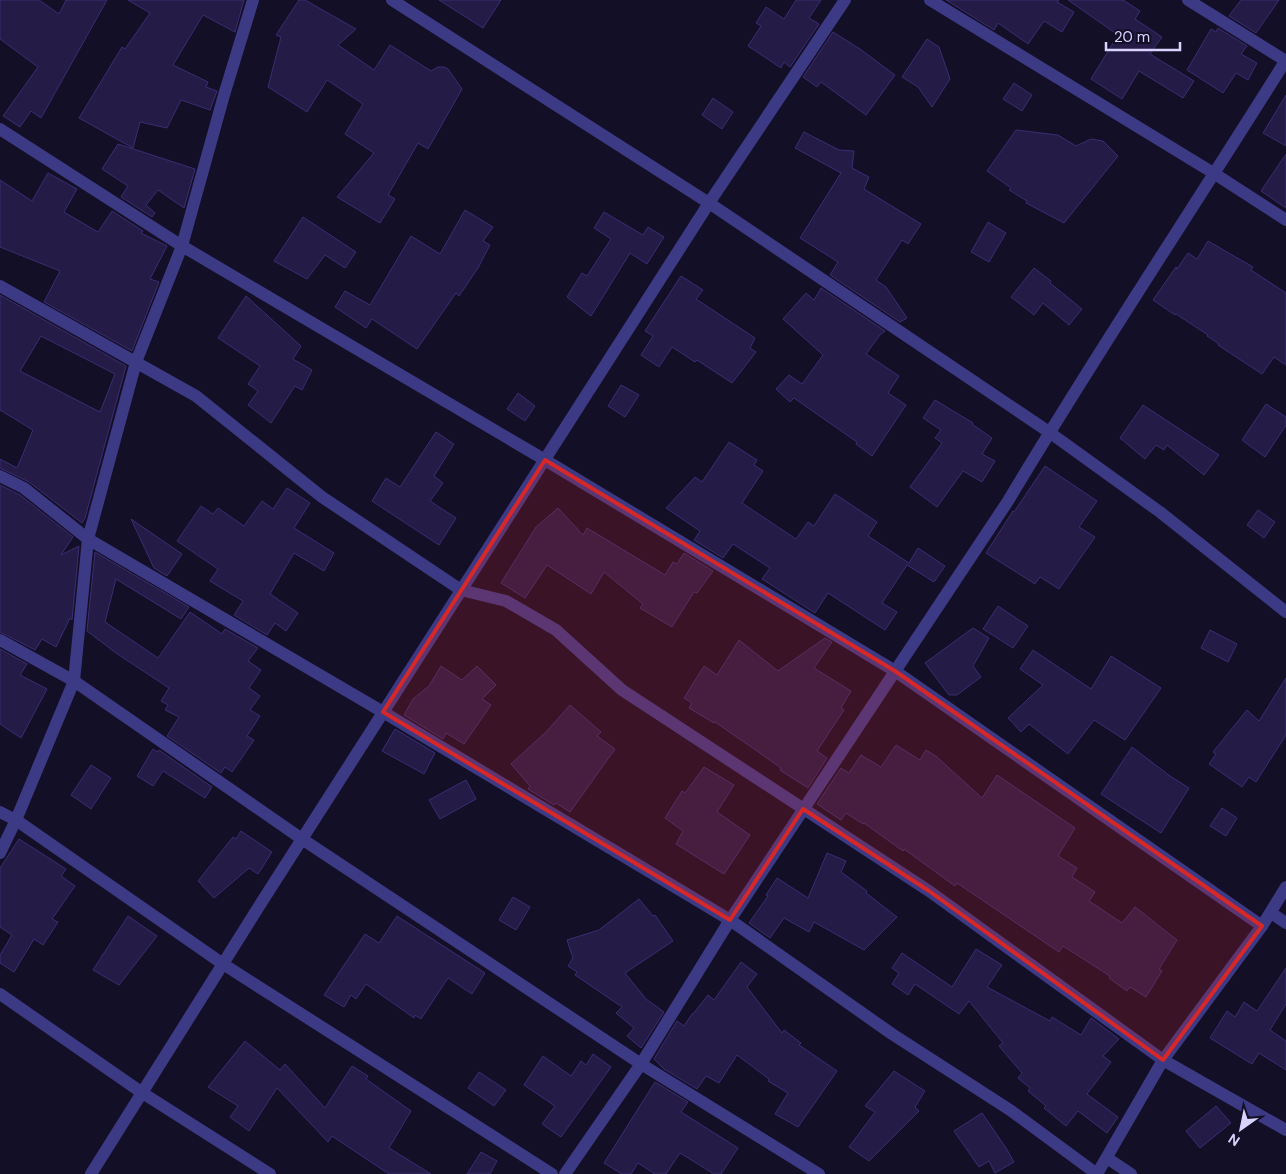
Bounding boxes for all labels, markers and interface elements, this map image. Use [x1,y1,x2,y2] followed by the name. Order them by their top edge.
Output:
[1106,20,1180,52] scale bar
[1114,27,1150,47] text: 20 m
[1216,1104,1266,1154] north arrow
[1225,1130,1243,1150] text: N

